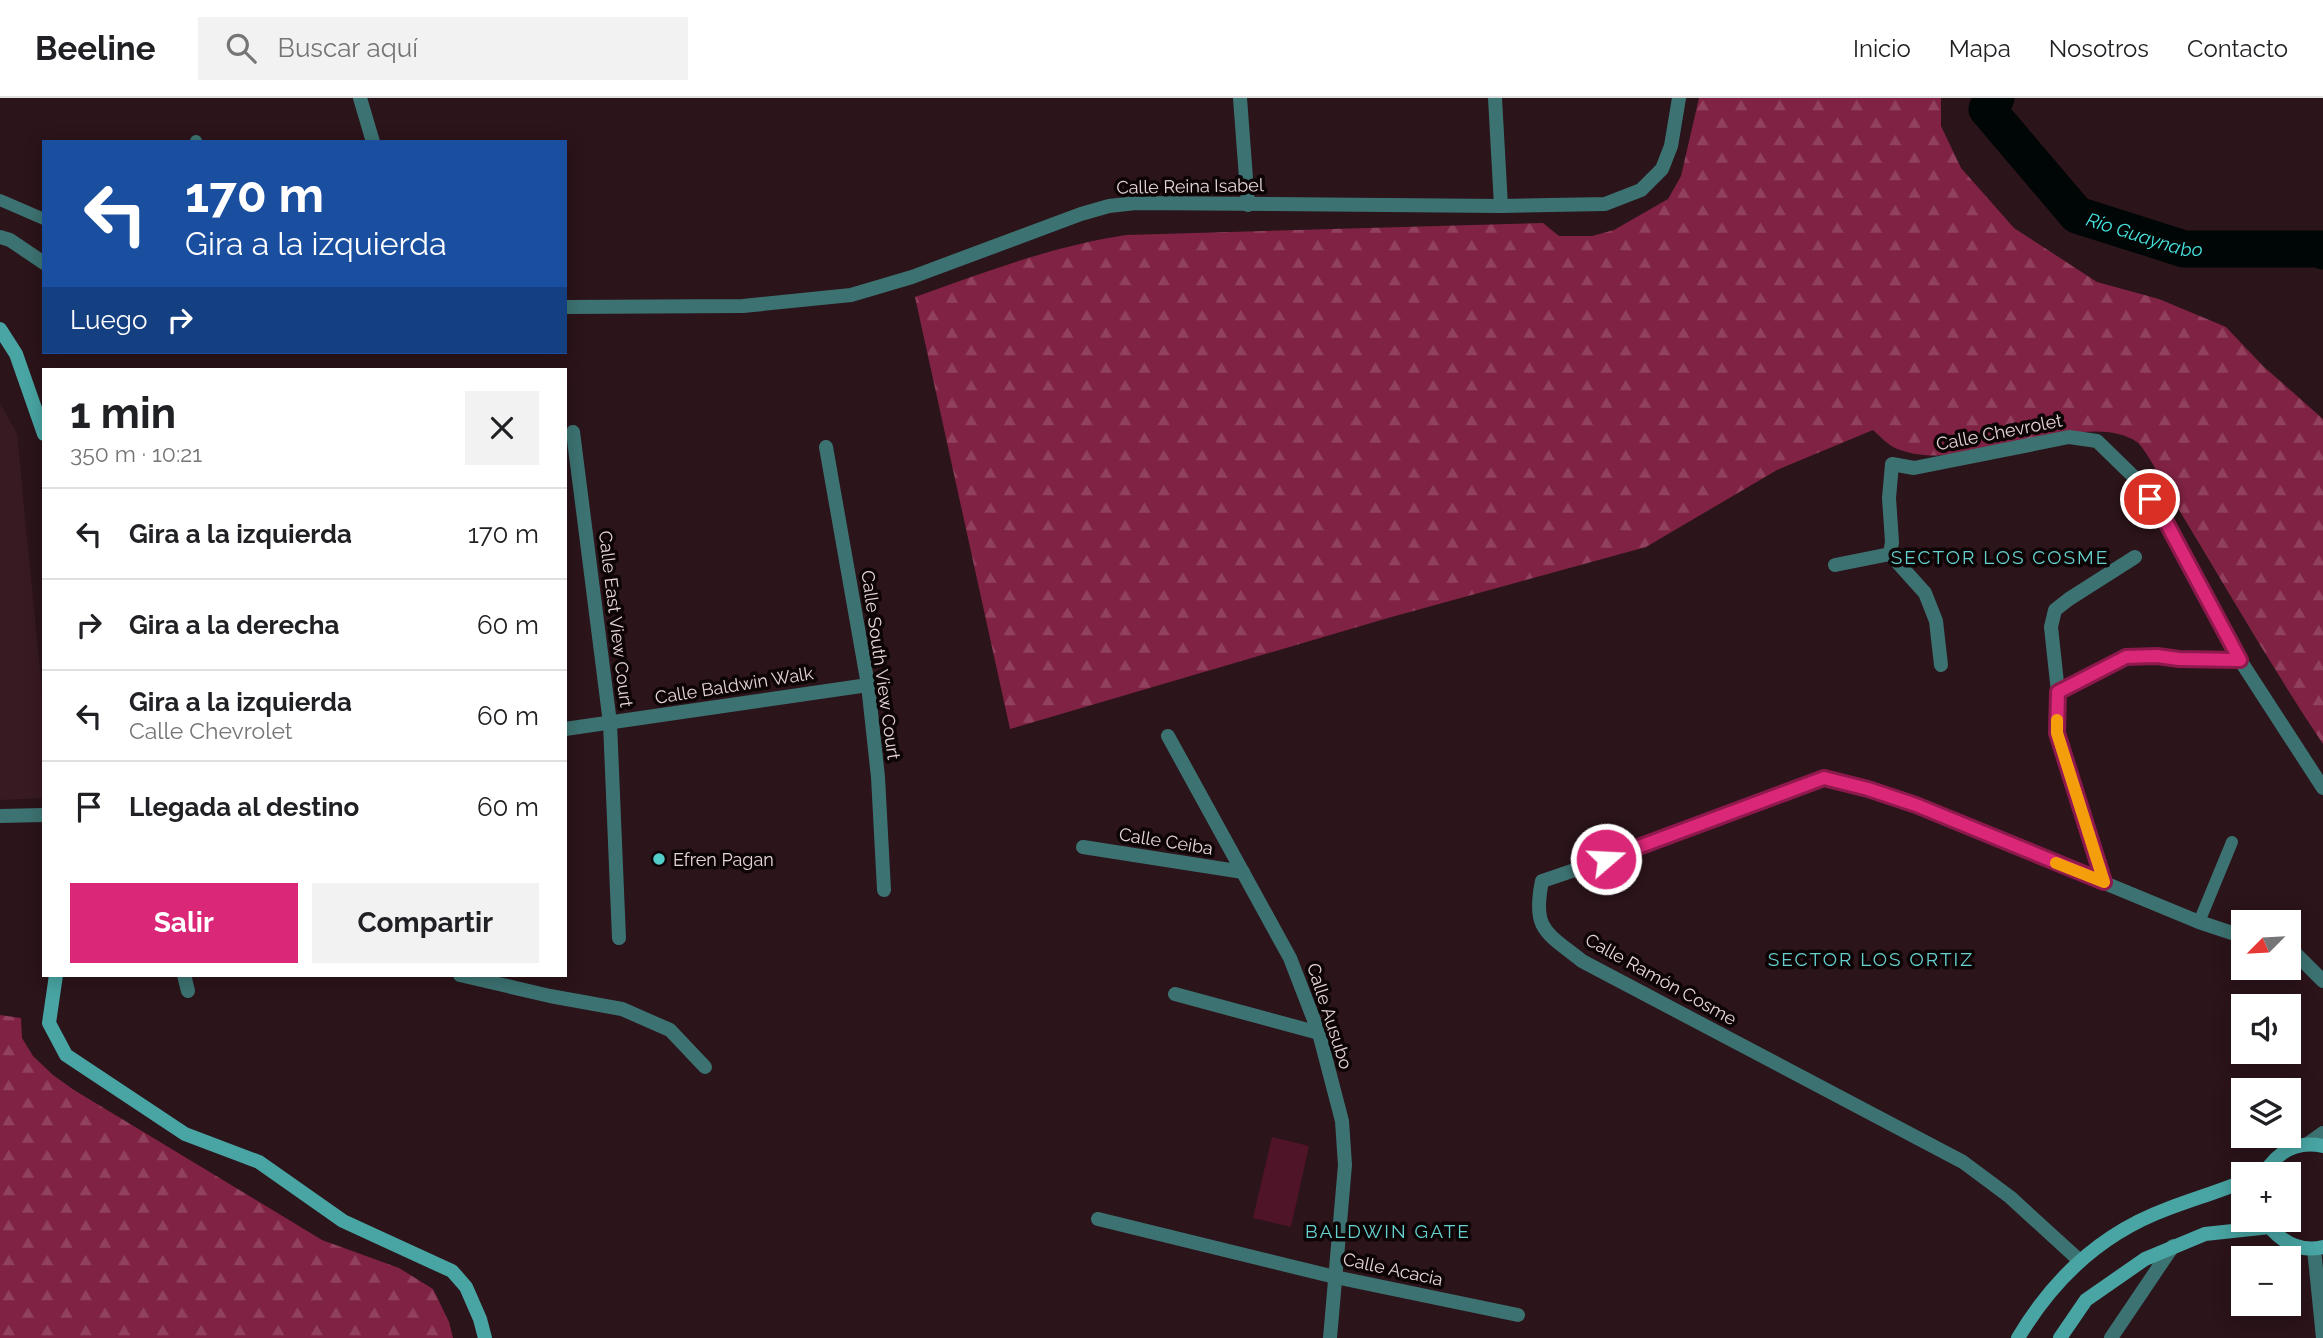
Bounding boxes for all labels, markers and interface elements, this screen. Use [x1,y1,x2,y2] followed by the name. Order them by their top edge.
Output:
[198,17,688,80] search box
[35,29,156,68] text: Beeline
[222,29,260,67] icon: search
[278,33,418,63] text: Buscar aquí
[1853,34,1911,63] text: Inicio
[1949,34,2011,63] text: Mapa
[2049,34,2149,63] text: Nosotros
[2187,34,2288,63] text: Contacto
[185,166,324,223] text: 170 m
[70,168,161,259] icon: left
[1116,174,1264,198] street label: Calle Reina Isabel
[2084,208,2203,260] water label: Río Guaynabo
[185,225,447,262] text: Gira a la izquierda
[161,301,199,339] icon: right
[70,305,147,335] text: Luego
[70,389,176,438] text: 1 min
[465,391,539,465] button: close
[1934,409,2064,455] street label: Calle Chevrolet
[70,440,202,467] text: 350 m · 10:21
[2120,469,2180,529] pin
[2131,480,2169,518] icon: arrive
[70,515,108,553] icon: left
[129,519,352,549] text: Gira a la izquierda
[468,519,539,549] text: 170 m
[595,529,637,709] street label: Calle East View Court
[1891,546,2109,568] district label: SECTOR LOS COSME
[857,569,905,761] street label: Calle South View Court
[70,606,108,644] icon: right
[129,610,339,640] text: Gira a la derecha
[477,610,539,640] text: 60 m
[653,662,815,708] street label: Calle Baldwin Walk
[129,687,352,717] text: Gira a la izquierda
[70,697,108,735] icon: left
[477,701,539,731] text: 60 m
[129,717,293,744] text: Calle Chevrolet
[70,788,108,826] icon: arrive
[129,792,359,822] text: Llegada al destino
[477,792,539,822] text: 60 m
[1569,822,1643,896] position arrow
[1118,823,1214,859] street label: Calle Ceiba
[673,849,774,870] place label: Efren Pagan
[651,851,667,867] marker: Efren Pagan
[70,883,298,963] button: Salir
[312,883,539,963] button: Compartir
[2231,910,2301,980] north arrow
[2231,910,2301,1316] map controls
[1582,929,1741,1030] street label: Calle Ramón Cosme
[1768,948,1974,970] district label: SECTOR LOS ORTIZ
[1303,960,1357,1072] street label: Calle Ausubo
[2231,994,2301,1064] button: sound
[2231,1078,2301,1148] button: layers
[2231,1162,2301,1232] button: +
[1305,1220,1471,1242] district label: BALDWIN GATE
[2231,1246,2301,1316] button: −
[1341,1248,1445,1290] street label: Calle Acacia

